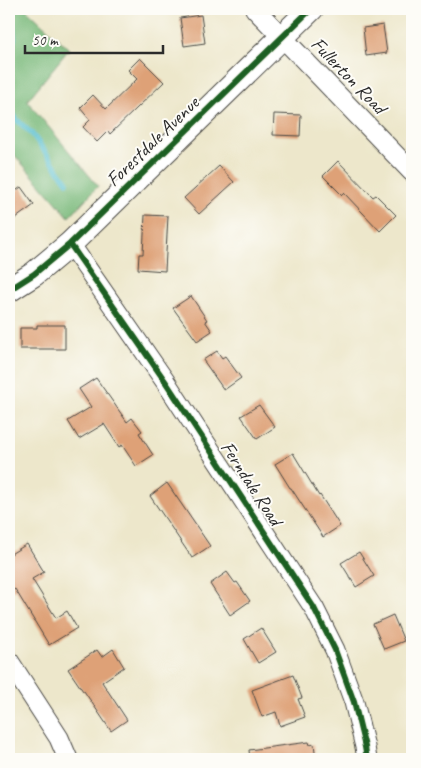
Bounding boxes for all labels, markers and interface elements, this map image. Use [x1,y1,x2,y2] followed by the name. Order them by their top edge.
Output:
[25,22,162,54] scale bar
[32,31,59,50] text: 50 m
[306,31,394,122] street label: Fullerton Road
[101,90,205,192] street label: Forestdale Avenue
[215,436,290,533] street label: Ferndale Road

